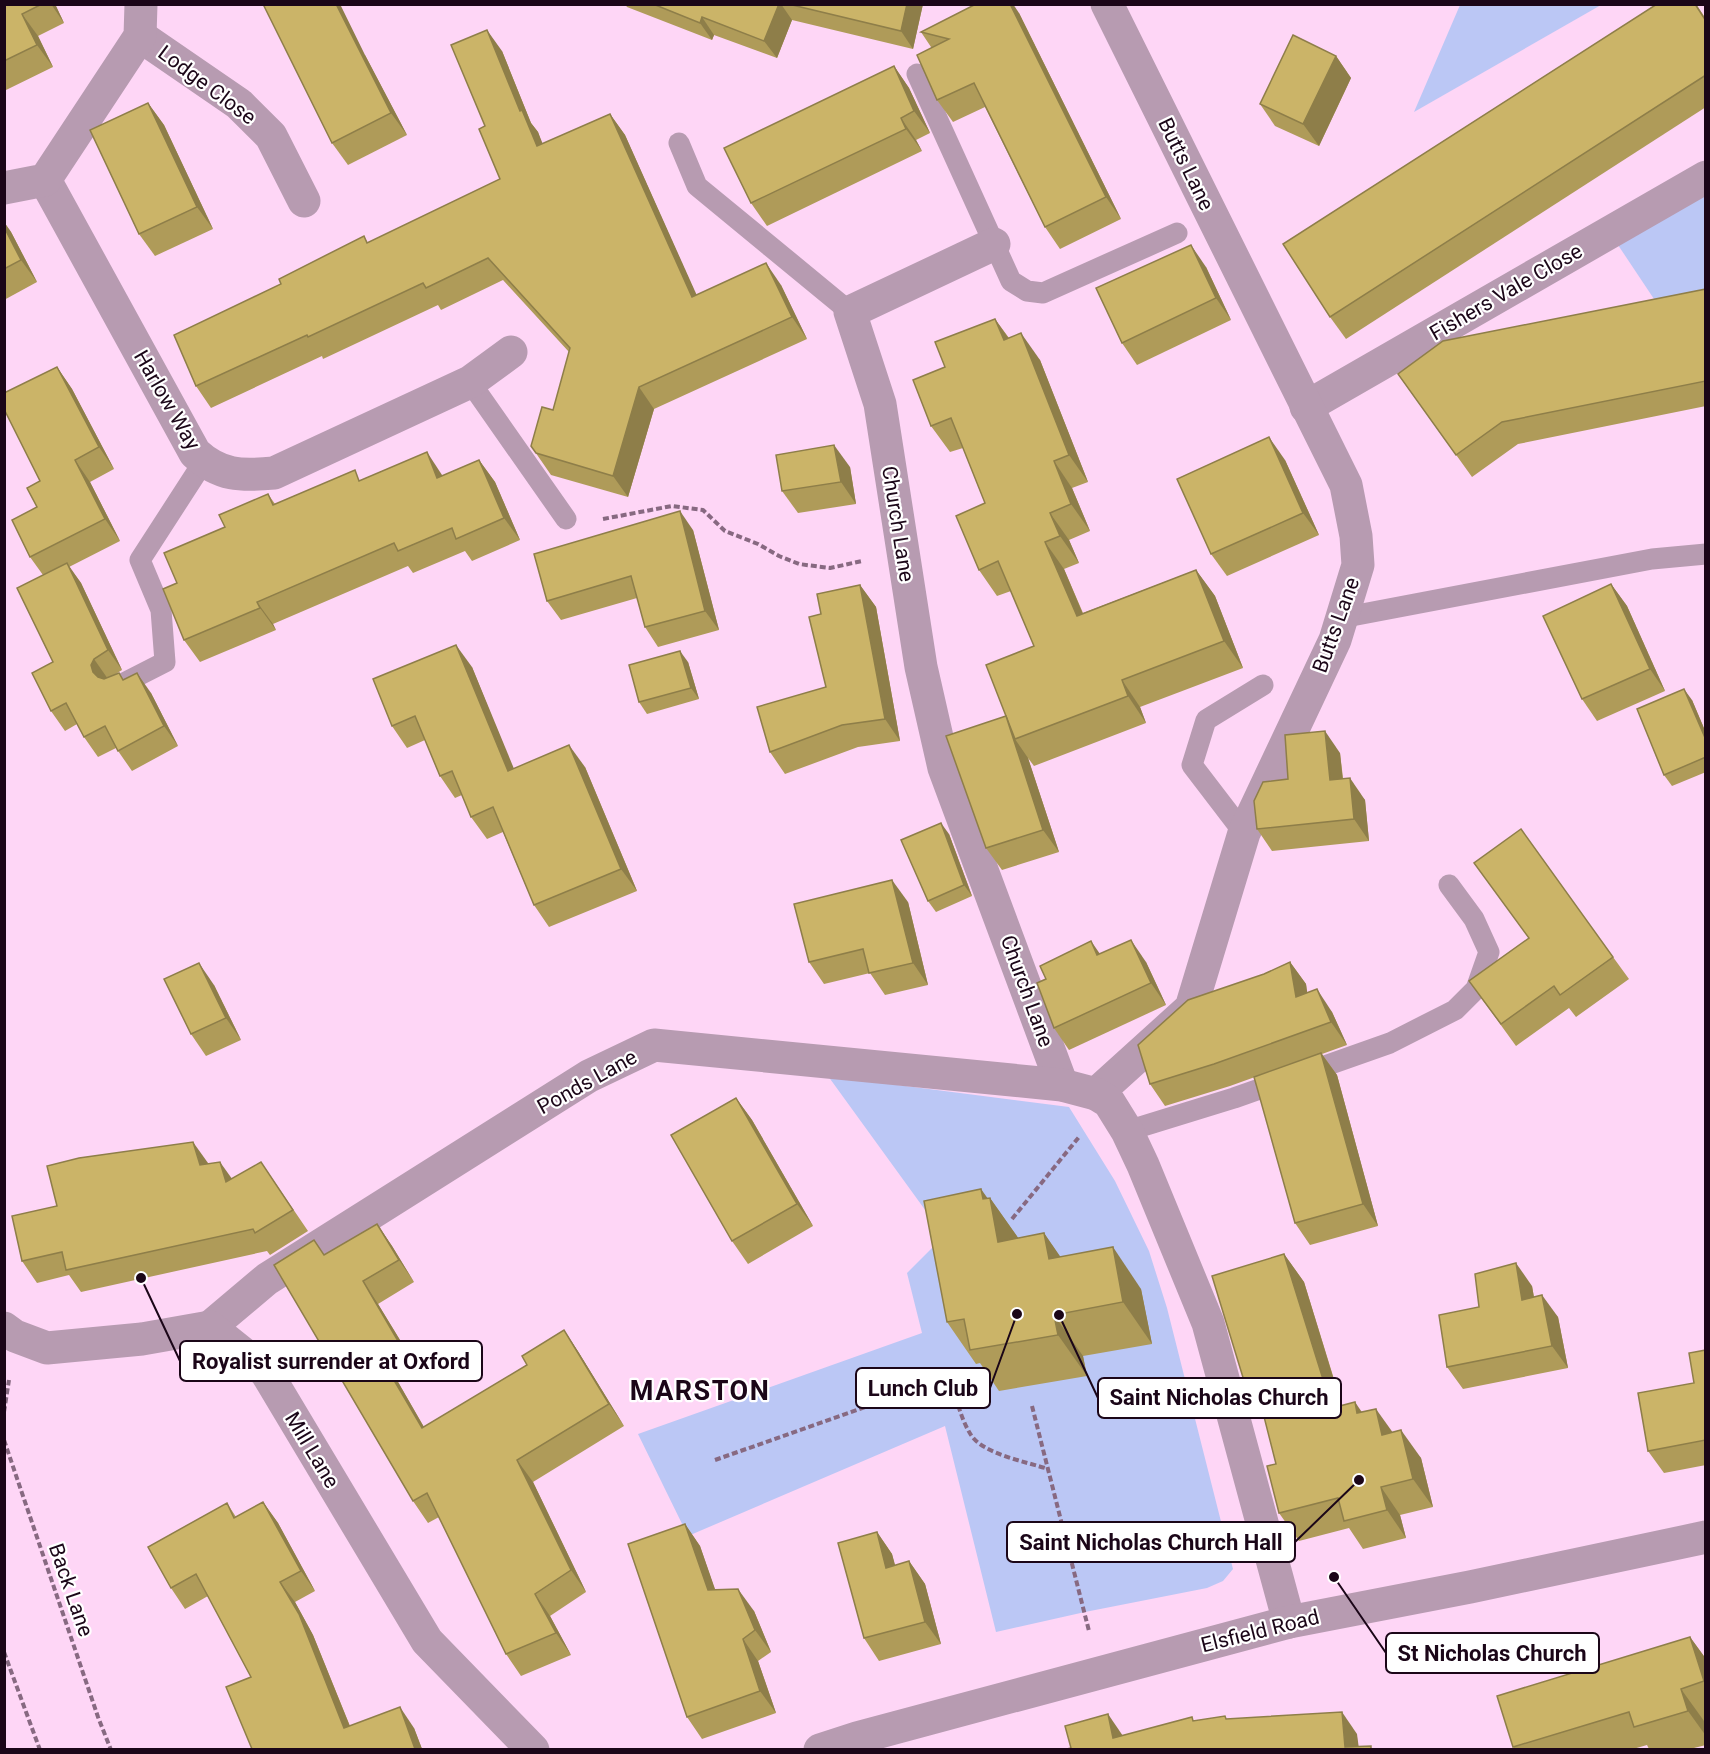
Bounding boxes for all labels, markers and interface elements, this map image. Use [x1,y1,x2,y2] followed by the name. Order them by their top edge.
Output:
[153,41,261,129] street label: Lodge Close
[1153,114,1219,214] street label: Butts Lane
[1426,239,1586,345] street label: Fishers Vale Close
[129,346,205,454] street label: Harlow Way
[877,464,919,584] street label: Church Lane
[1308,574,1364,676] street label: Butts Lane
[996,932,1058,1050] street label: Church Lane
[533,1045,641,1119] street label: Ponds Lane
[180,1341,482,1381] callout: Royalist surrender at Oxford
[192,1349,470,1374] text: Royalist surrender at Oxford
[856,1368,990,1408] callout: Lunch Club
[630,1375,770,1407] district label: MARSTON
[868,1376,978,1401] text: Lunch Club
[1098,1378,1341,1418] callout: Saint Nicholas Church
[1110,1385,1328,1410] text: Saint Nicholas Church
[280,1408,344,1492] street label: Mill Lane
[1007,1522,1295,1562] callout: Saint Nicholas Church Hall
[1019,1530,1283,1555] text: Saint Nicholas Church Hall
[44,1540,98,1640] street label: Back Lane
[1198,1605,1322,1657] street label: Elsfield Road
[1386,1633,1599,1673] callout: St Nicholas Church
[1397,1641,1587,1666] text: St Nicholas Church

